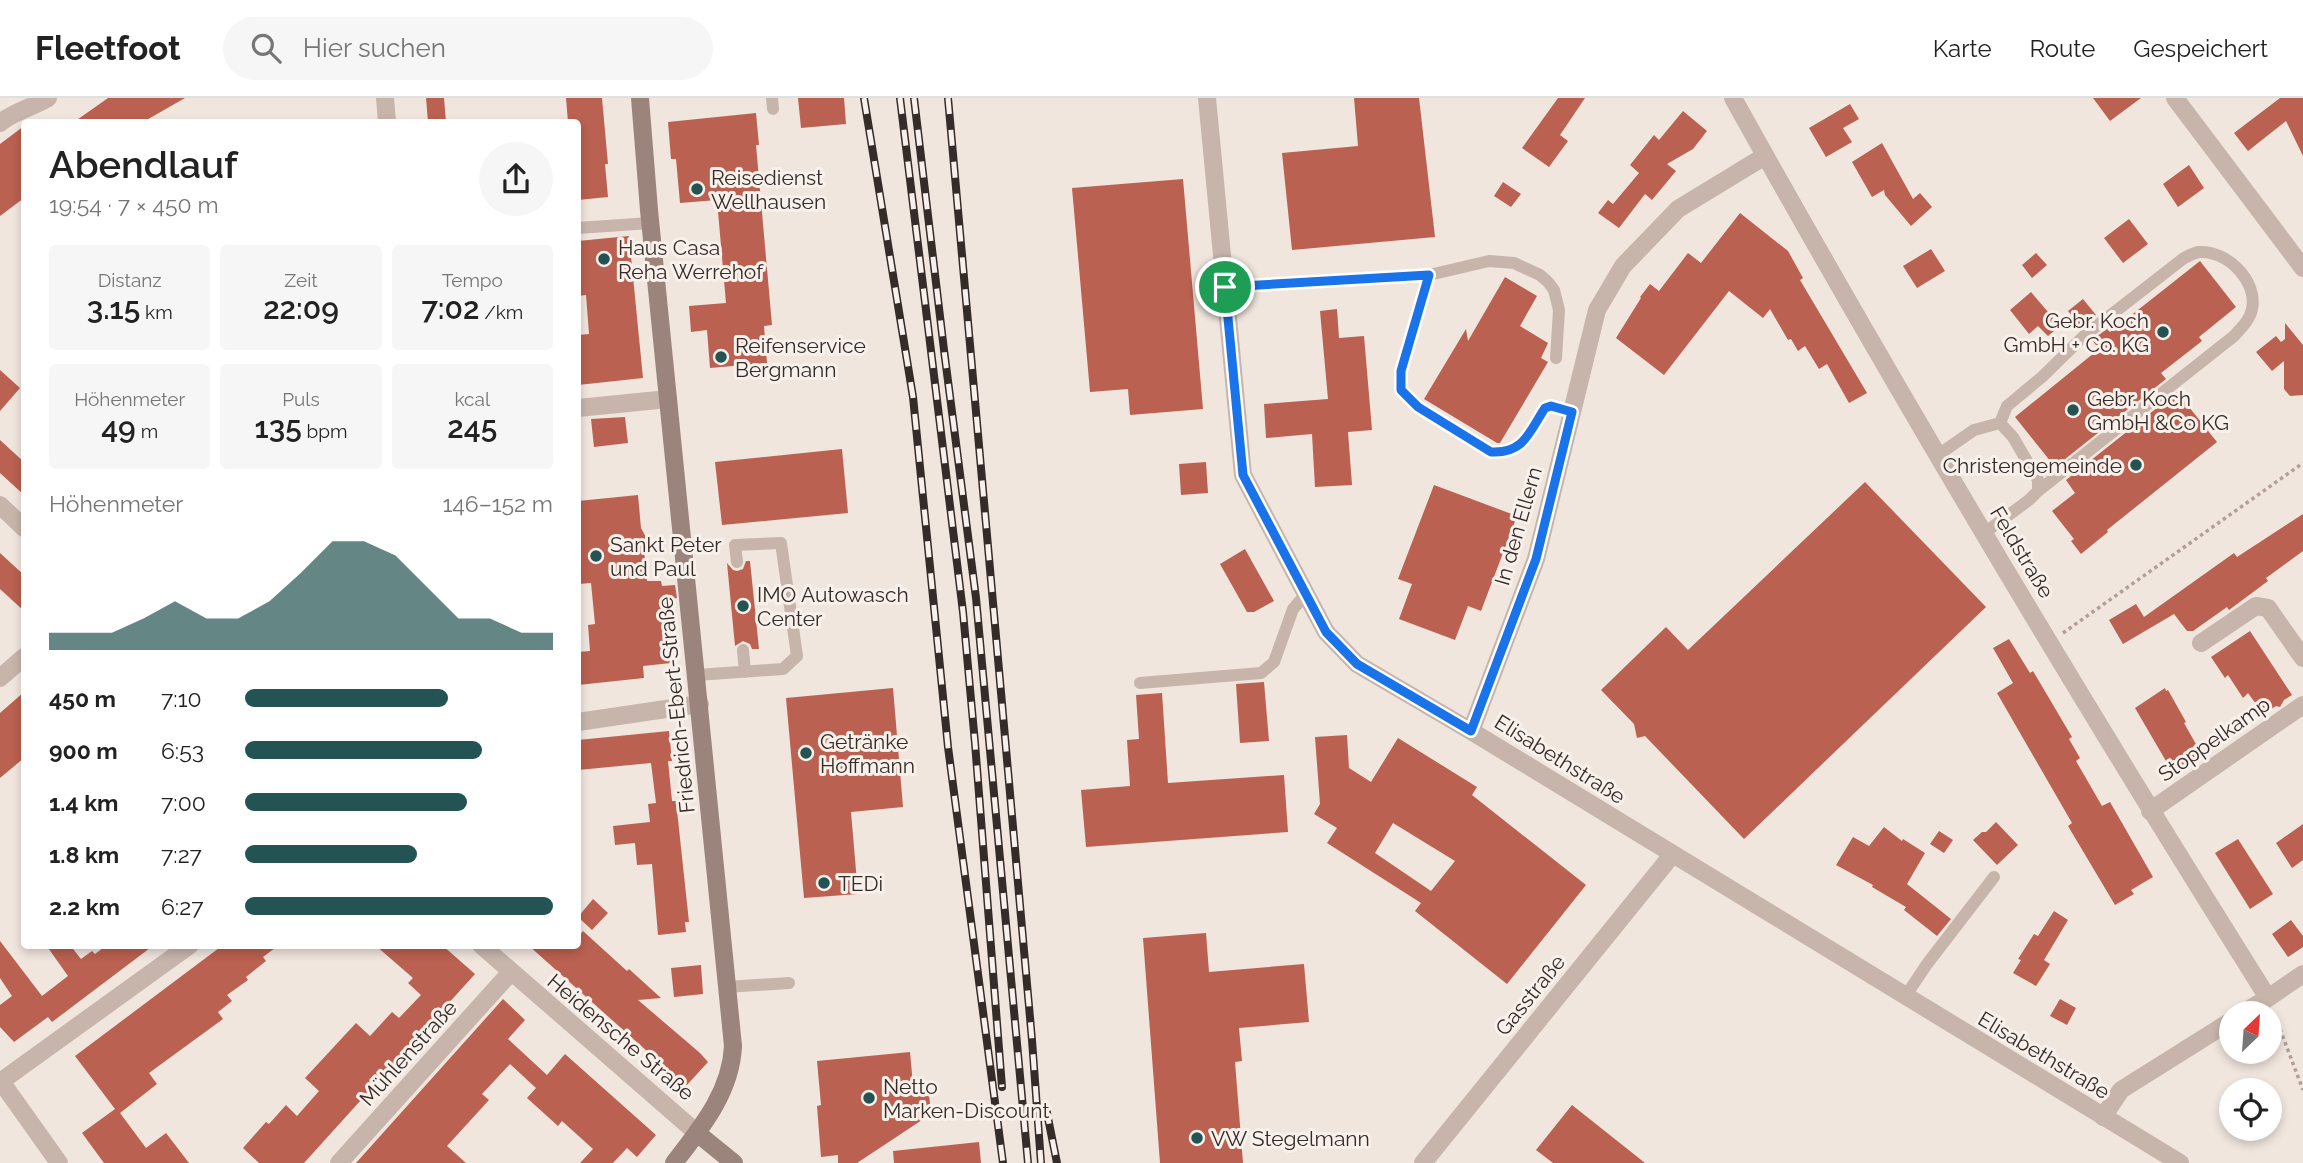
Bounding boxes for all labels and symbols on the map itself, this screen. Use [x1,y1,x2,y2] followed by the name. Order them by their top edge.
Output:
[711,165,826,214] place label: Reisedienst Wellhausen
[689,181,705,197] marker: Reisedienst Wellhausen
[618,235,764,284] place label: Haus Casa Reha Werrehof
[596,251,612,267] marker: Haus Casa Reha Werrehof
[1195,257,1255,317] pin
[2003,308,2149,357] place label: Gebr. Koch GmbH + Co. KG
[2155,324,2171,340] marker: Gebr. Koch GmbH + Co. KG
[735,333,866,382] place label: Reifenservice Bergmann
[713,349,729,365] marker: Reifenservice Bergmann
[2087,386,2229,435] place label: Gebr. Koch GmbH &Co KG
[2065,402,2081,418] marker: Gebr. Koch GmbH &Co KG
[1943,453,2122,478] place label: Christengemeinde
[2128,457,2144,473] marker: Christengemeinde
[1489,464,1547,588] street label: In den Ellern
[1985,502,2059,602] street label: Feldstraße
[610,532,722,581] place label: Sankt Peter und Paul
[588,548,604,564] marker: Sankt Peter und Paul
[757,582,909,631] place label: IMO Autowasch Center
[652,596,700,814] street label: Friedrich-Ebert-Straße
[735,598,751,614] marker: IMO Autowasch Center
[2153,691,2275,787] street label: Stoppelkamp
[1490,709,1630,809] street label: Elisabethstraße
[820,729,915,778] place label: Getränke Hoffmann
[798,745,814,761] marker: Getränke Hoffmann
[838,871,883,896] place label: TEDi
[816,875,832,891] marker: TEDi
[1490,950,1570,1040] street label: Gasstraße
[543,968,699,1106] street label: Heidensche Straße
[354,995,462,1111] street label: Mühlenstraße
[2219,1001,2282,1064] north arrow
[1974,1006,2114,1104] street label: Elisabethstraße
[883,1074,1049,1123] place label: Netto Marken-Discount
[861,1090,877,1106] marker: Netto Marken-Discount
[1211,1126,1370,1151] place label: VW Stegelmann
[1189,1130,1205,1146] marker: VW Stegelmann

